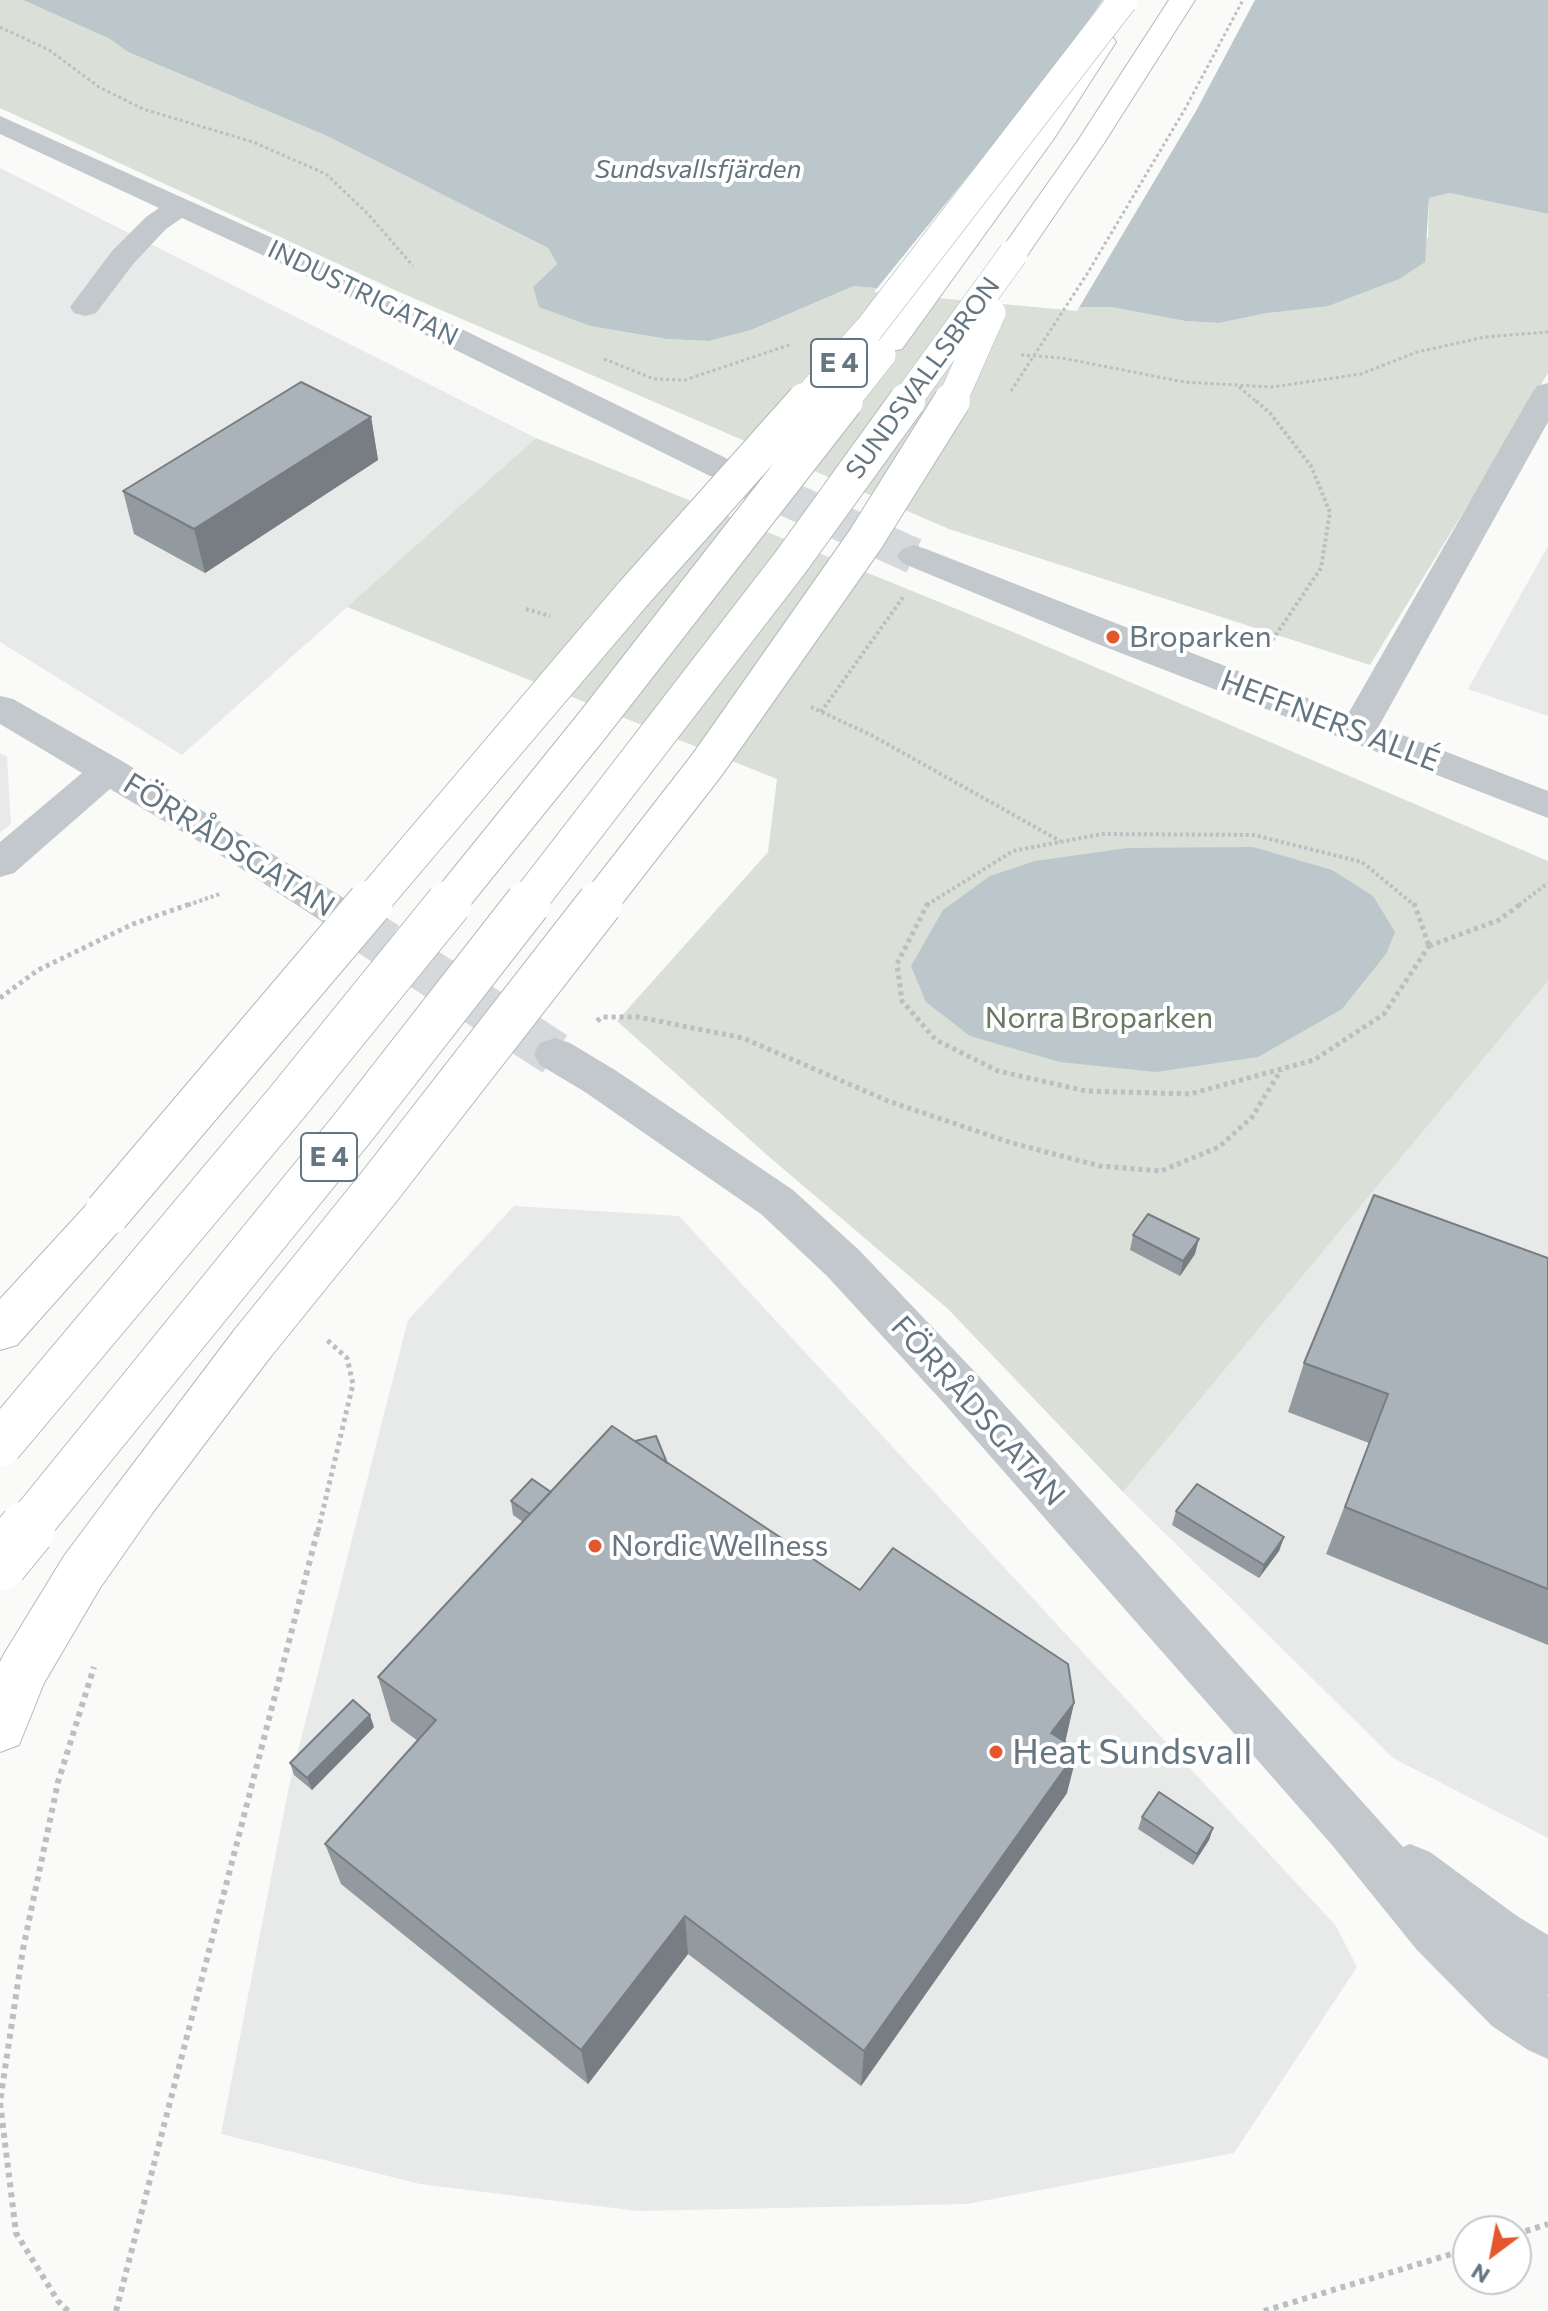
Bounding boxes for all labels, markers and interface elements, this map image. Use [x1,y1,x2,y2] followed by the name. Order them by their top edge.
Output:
[595,153,801,185] water label: Sundsvallsfjärden
[263,233,463,353] street label: INDUSTRIGATAN
[839,271,1007,485] street label: SUNDSVALLSBRON
[811,339,867,387] road number: E 4
[1129,619,1272,655] place label: Broparken
[1104,628,1122,646] marker: Broparken
[1216,663,1444,779] street label: HEFFNERS ALLÉ
[117,766,341,924] street label: FÖRRÅDSGATAN
[985,1000,1213,1036] park label: Norra Broparken
[301,1133,357,1181] road number: E 4
[884,1309,1072,1513] street label: FÖRRÅDSGATAN
[611,1528,828,1564] place label: Nordic Wellness
[586,1537,604,1555] marker: Nordic Wellness
[1012,1730,1252,1774] place label: Heat Sundsvall
[987,1743,1005,1761] marker: Heat Sundsvall
[1452,2215,1532,2295] north arrow
[1466,2258,1494,2290] text: N

